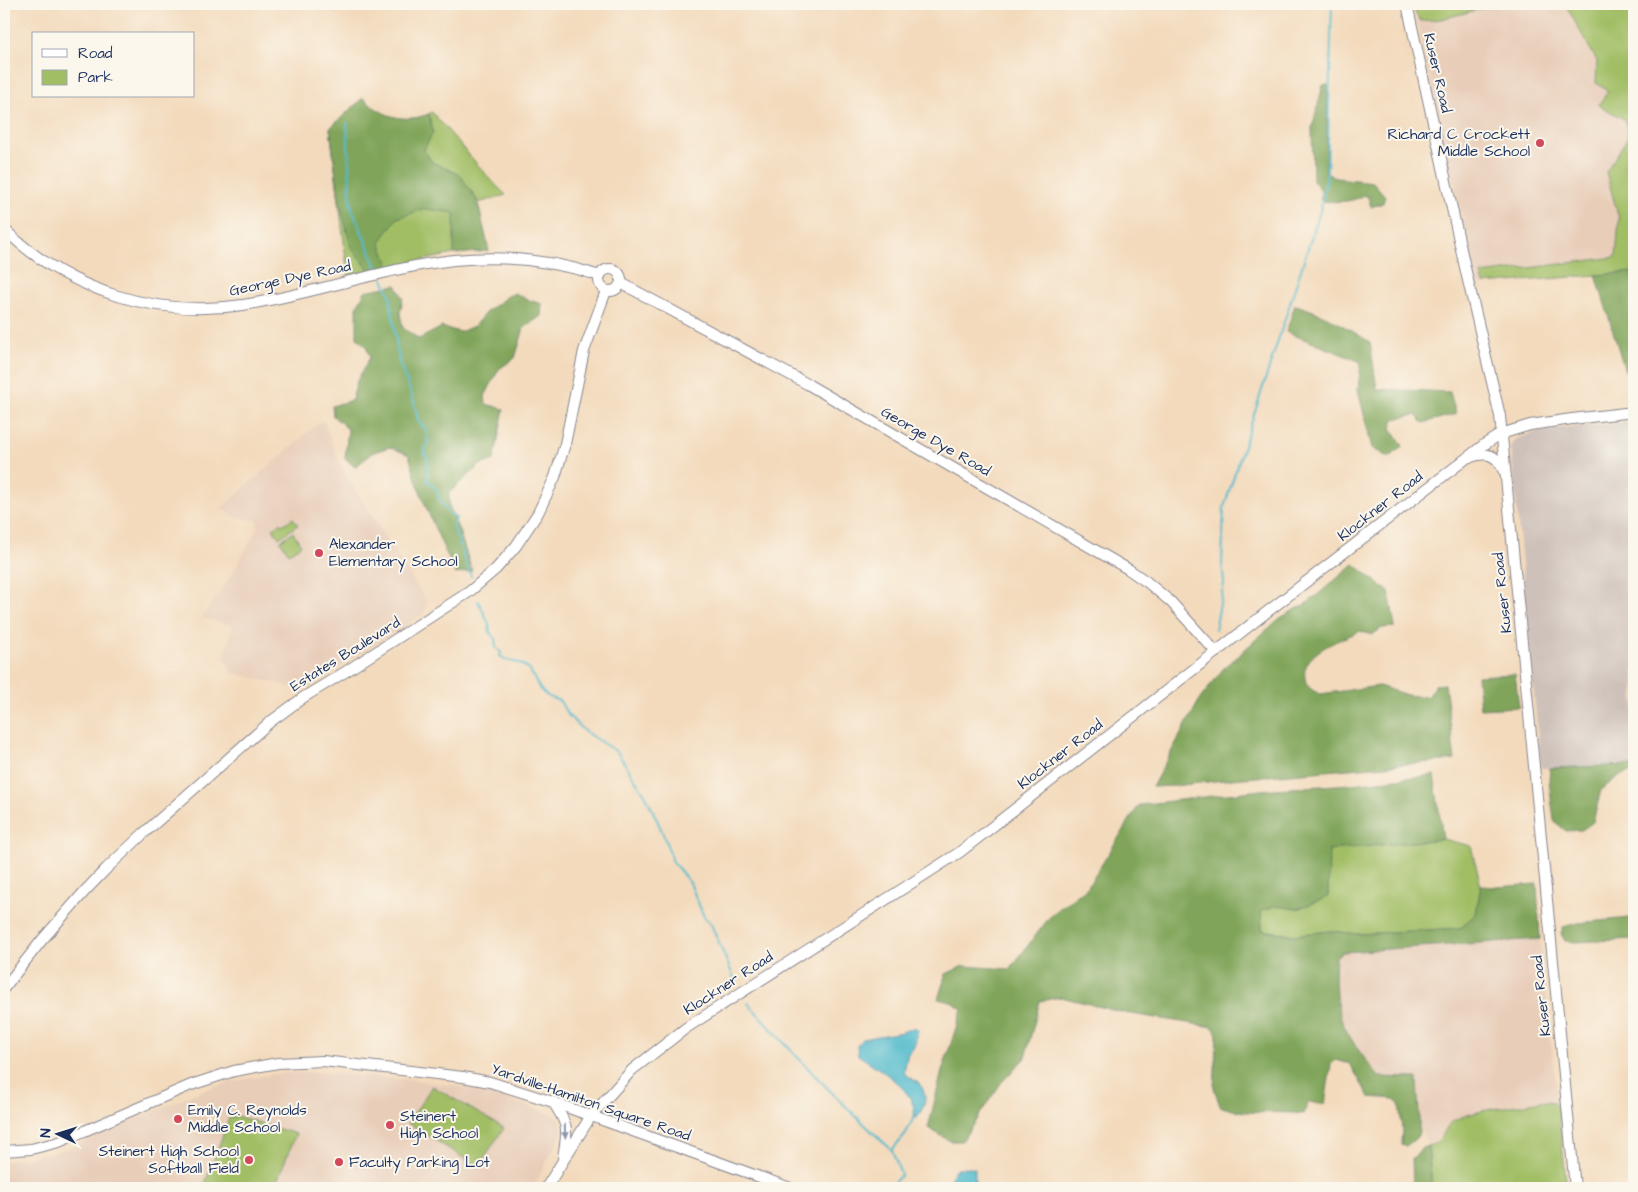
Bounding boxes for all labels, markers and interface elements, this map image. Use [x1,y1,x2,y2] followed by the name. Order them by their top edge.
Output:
[1418,31,1457,115] street label: Kuser Road
[32,32,195,98] legend
[78,43,113,64] text: Road
[78,67,113,88] text: Park
[1388,124,1530,162] place label: Richard C Crockett Middle School
[1534,137,1546,149] marker: Richard C Crockett Middle School
[227,255,353,303] street label: George Dye Road
[876,401,995,482] street label: George Dye Road
[1333,466,1428,546] street label: Klockner Road
[329,534,458,573] place label: Alexander Elementary School
[313,547,325,559] marker: Alexander Elementary School
[1488,551,1517,634] street label: Kuser Road
[286,612,405,697] street label: Estates Boulevard
[1013,714,1108,794] street label: Klockner Road
[679,946,777,1020] street label: Klockner Road
[1527,954,1556,1037] street label: Kuser Road
[488,1058,694,1147] street label: Yardville-Hamilton Square Road
[188,1100,307,1138] place label: Emily C. Reynolds Middle School
[400,1106,478,1145] place label: Steinert High School
[32,1110,82,1160] north arrow
[172,1113,184,1125] marker: Emily C. Reynolds Middle School
[384,1119,396,1131] marker: Steinert High School
[562,1123,570,1139] one-way arrow
[36,1128,56,1138] text: N
[99,1141,239,1179] place label: Steinert High School Softball Field
[349,1152,490,1174] place label: Faculty Parking Lot
[243,1154,255,1166] marker: Steinert High School Softball Field
[333,1156,345,1168] marker: Faculty Parking Lot

